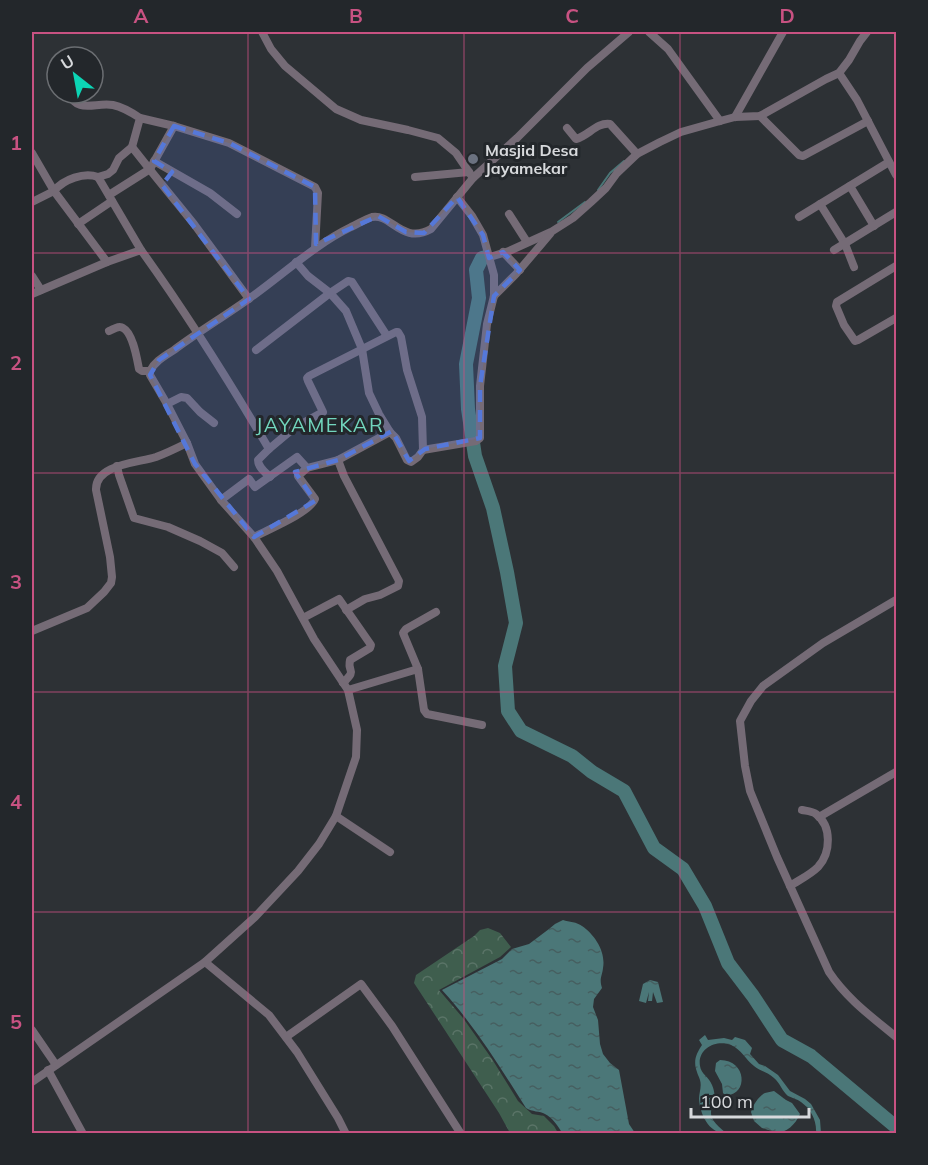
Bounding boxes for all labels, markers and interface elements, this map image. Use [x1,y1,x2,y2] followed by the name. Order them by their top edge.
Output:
[134,3,149,28] text: A
[349,3,363,28] text: B
[565,3,579,28] text: C
[779,3,795,28] text: D
[45,45,105,105] north arrow
[57,51,78,74] text: U
[10,130,22,155] text: 1
[485,140,578,178] place label: Masjid Desa Jayamekar
[466,152,480,166] marker: Masjid Desa Jayamekar
[10,350,22,375] text: 2
[256,412,384,437] district label: JAYAMEKAR
[10,569,22,594] text: 3
[10,789,22,814] text: 4
[10,1009,22,1034] text: 5
[691,1081,810,1119] scale bar
[700,1090,753,1113] text: 100 m

